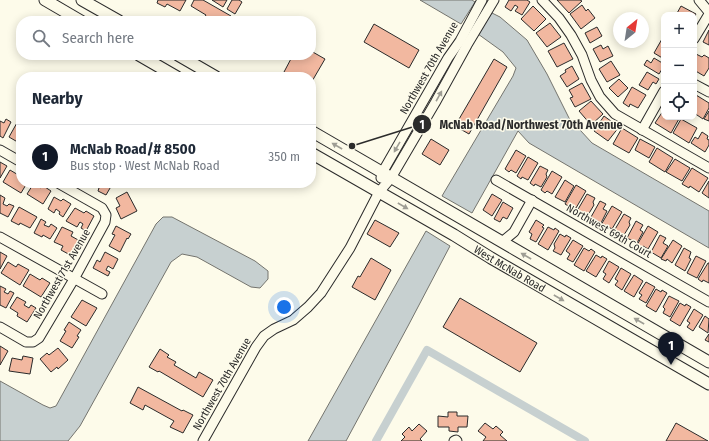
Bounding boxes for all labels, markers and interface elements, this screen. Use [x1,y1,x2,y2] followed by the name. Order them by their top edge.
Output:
[613,12,649,48] north arrow
[661,12,697,120] map controls
[661,12,697,48] button: +
[16,16,316,60] search box
[397,20,461,116] street label: Northwest 70th Avenue
[30,27,52,49] icon: search
[62,29,134,47] text: Search here
[661,48,697,84] button: −
[661,84,697,120] button: locate
[32,88,83,109] text: Nearby
[436,90,442,101] one-way arrow
[412,112,631,136] callout: McNab Road/Northwest 70th Avenue
[419,118,425,132] text: 1
[439,118,623,132] text: McNab Road/Northwest 70th Avenue
[70,140,196,158] text: McNab Road/# 8500
[394,141,401,153] one-way arrow
[331,143,343,150] one-way arrow
[42,149,48,164] text: 1
[268,149,300,164] text: 350 m
[70,158,220,173] text: Bus stop · West McNab Road
[564,201,654,261] street label: Northwest 69th Court
[397,202,409,209] one-way arrow
[31,227,93,321] street label: Northwest 71st Avenue
[472,243,548,295] street label: West McNab Road
[521,252,531,260] one-way arrow
[553,294,565,301] one-way arrow
[274,297,294,317] your location
[633,318,645,325] one-way arrow
[658,332,684,365] pin: 1
[190,336,254,432] street label: Northwest 70th Avenue

